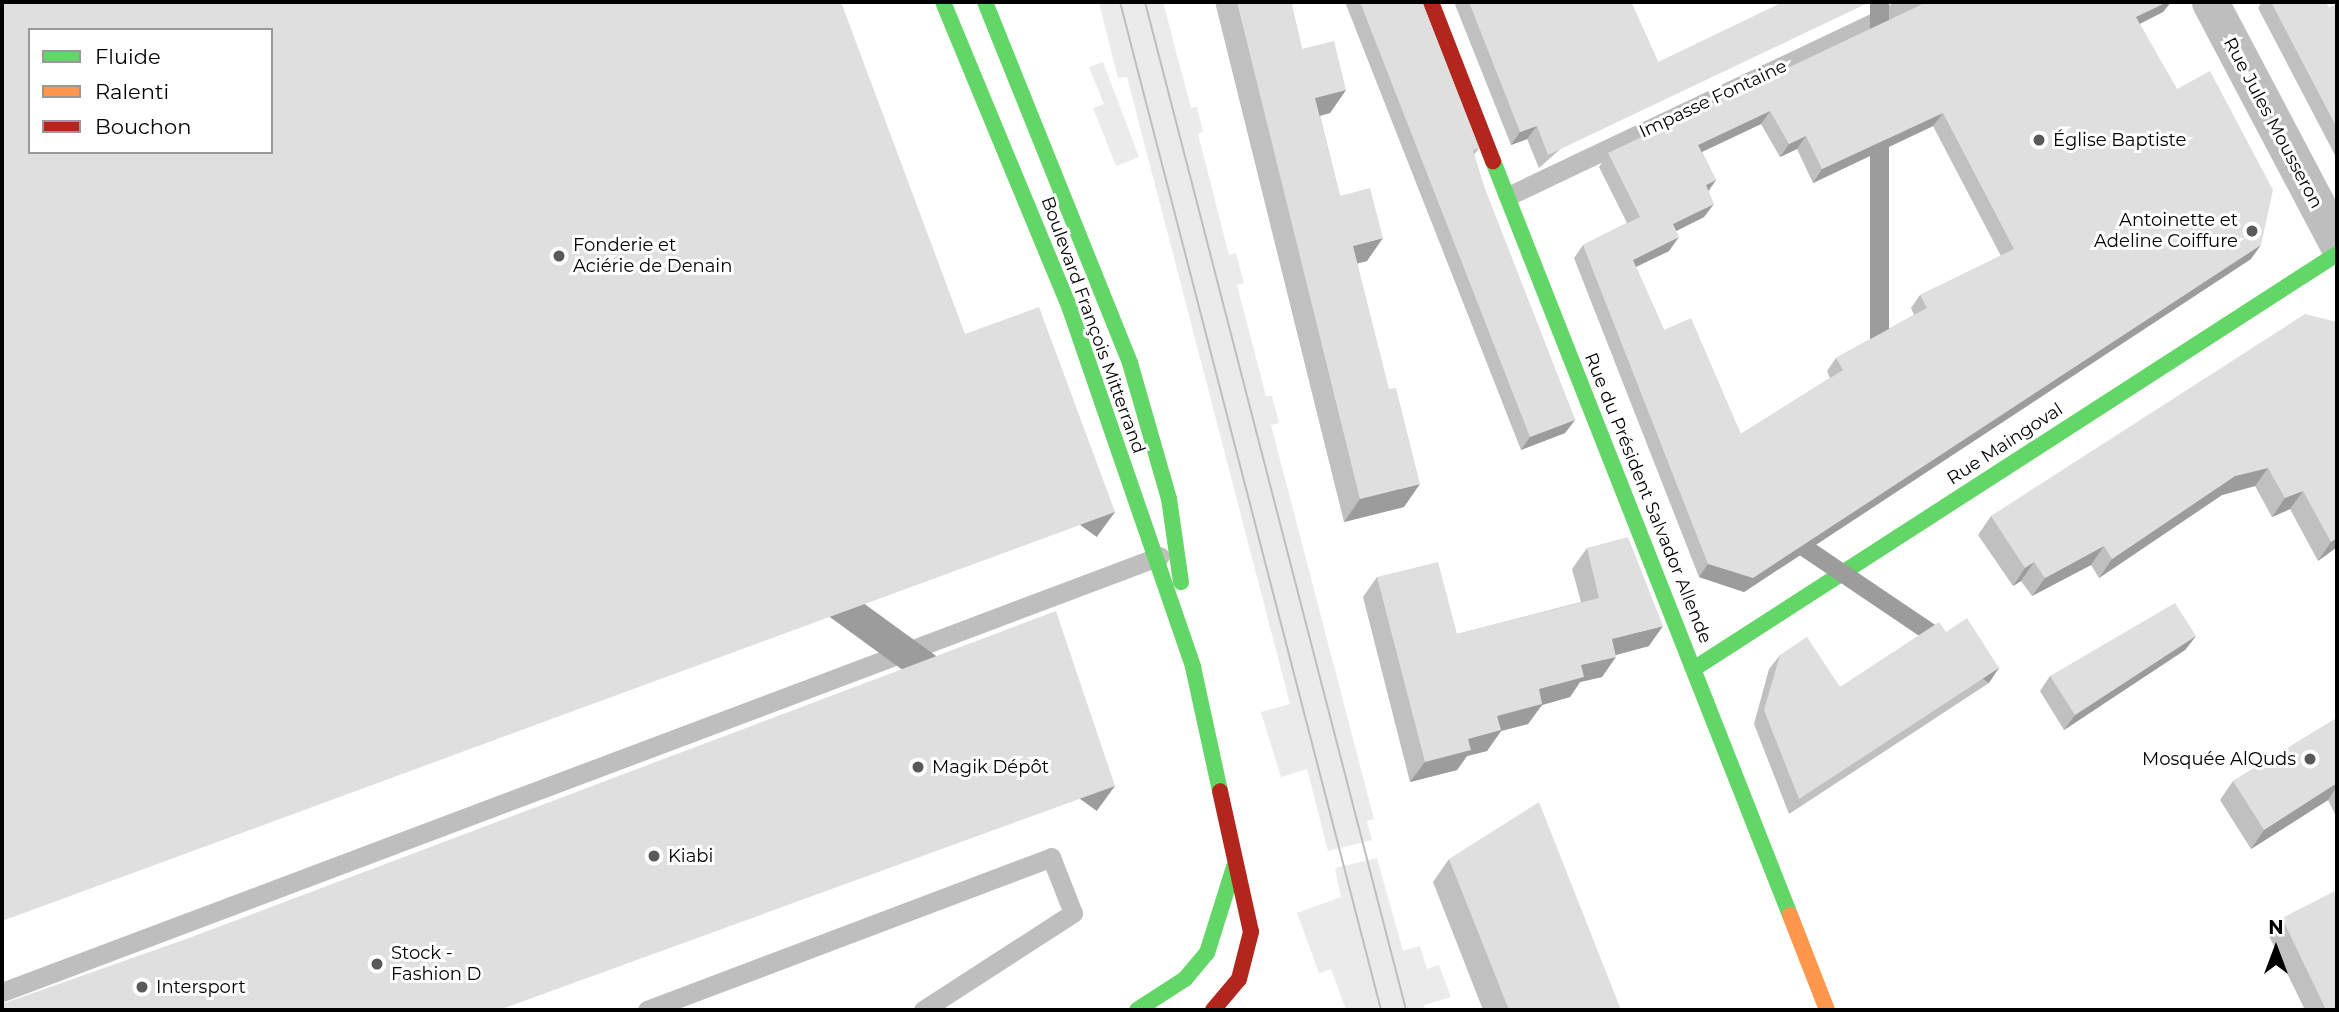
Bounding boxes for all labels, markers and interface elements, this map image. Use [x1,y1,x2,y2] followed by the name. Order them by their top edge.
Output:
[28,28,273,154] legend
[2219,34,2327,212] street label: Rue Jules Mousseron
[95,44,161,69] text: Fluide
[1636,55,1790,143] street label: Impasse Fontaine
[95,79,169,104] text: Ralenti
[95,114,191,139] text: Bouchon
[2053,129,2186,151] place label: Église Baptiste
[2031,132,2047,148] marker: Église Baptiste
[1036,194,1150,456] street label: Boulevard François Mitterrand
[2094,210,2238,252] place label: Antoinette et Adeline Coiffure
[2244,223,2260,239] marker: Antoinette et Adeline Coiffure
[573,235,732,278] place label: Fonderie et Aciérie de Denain
[551,248,567,264] marker: Fonderie et Aciérie de Denain
[1580,349,1716,647] street label: Rue du Président Salvador Allende
[1943,399,2067,489] street label: Rue Maingoval
[2142,748,2296,770] place label: Mosquée AlQuds
[2302,751,2318,767] marker: Mosquée AlQuds
[932,756,1049,778] place label: Magik Dépôt
[910,759,926,775] marker: Magik Dépôt
[668,845,713,867] place label: Kiabi
[646,848,662,864] marker: Kiabi
[2241,914,2311,984] north arrow
[2268,916,2284,939] text: N
[391,943,481,986] place label: Stock - Fashion D
[369,956,385,972] marker: Stock - Fashion D
[156,976,246,998] place label: Intersport
[134,979,150,995] marker: Intersport

